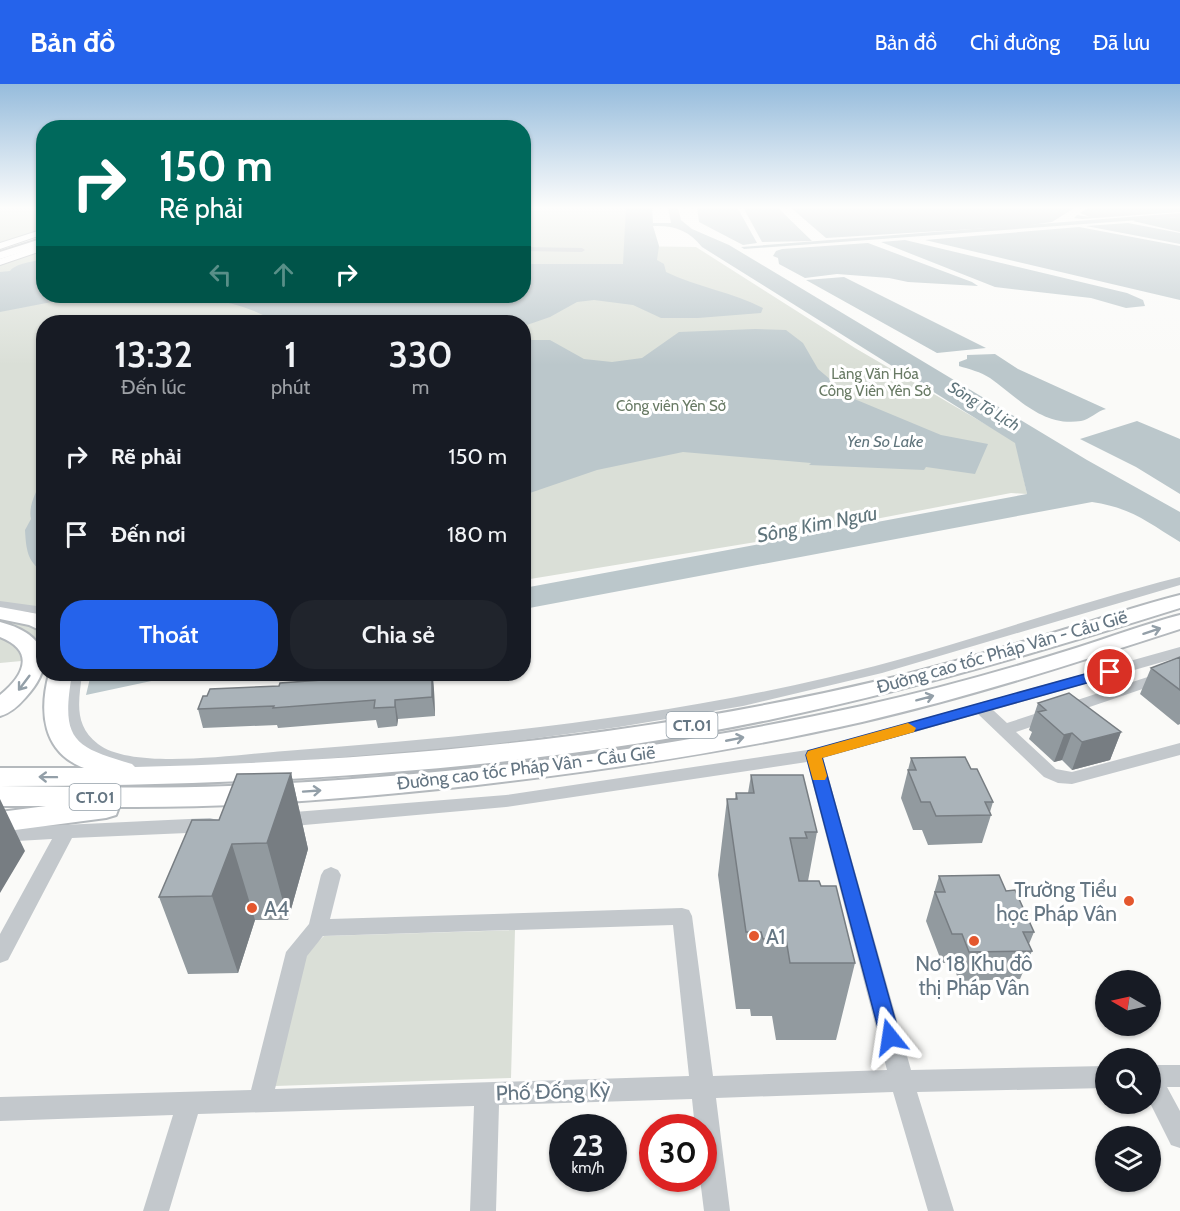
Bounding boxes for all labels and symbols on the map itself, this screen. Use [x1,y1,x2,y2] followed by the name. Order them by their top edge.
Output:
[819,365,931,400] park label: Làng Văn Hóa Công Viên Yên Sở
[945,377,1023,435] water label: Sông Tô Lịch
[616,397,726,415] park label: Công viên Yên Sở
[847,432,923,451] water label: Yen So Lake
[755,501,879,547] water label: Sông Kim Ngưu
[874,606,1130,698] street label: Đường cao tốc Pháp Vân - Cầu Giẽ
[1143,625,1162,636] one-way arrow
[1084,646,1135,697] pin
[18,674,31,690] one-way arrow
[915,692,934,704] one-way arrow
[666,712,718,738] road number: CT.01
[724,733,744,744] one-way arrow
[396,741,656,795] street label: Đường cao tốc Pháp Vân - Cầu Giẽ
[39,772,59,783] one-way arrow
[70,784,121,810] road number: CT.01
[302,786,322,797] one-way arrow
[996,877,1117,926] place label: Trường Tiểu học Pháp Vân
[1122,894,1136,908] marker: Trường Tiểu học Pháp Vân
[264,896,289,921] place label: A4
[245,901,259,915] marker: A4
[766,924,785,949] place label: A1
[747,929,761,943] marker: A1
[967,934,981,948] marker: Nơ 18 Khu đô thị Pháp Vân
[915,951,1033,1000] place label: Nơ 18 Khu đô thị Pháp Vân
[1095,970,1161,1036] north arrow
[858,1005,922,1069] position arrow
[495,1076,611,1105] street label: Phố Đống Kỳ
[639,1114,717,1192] speed limit sign: 30

